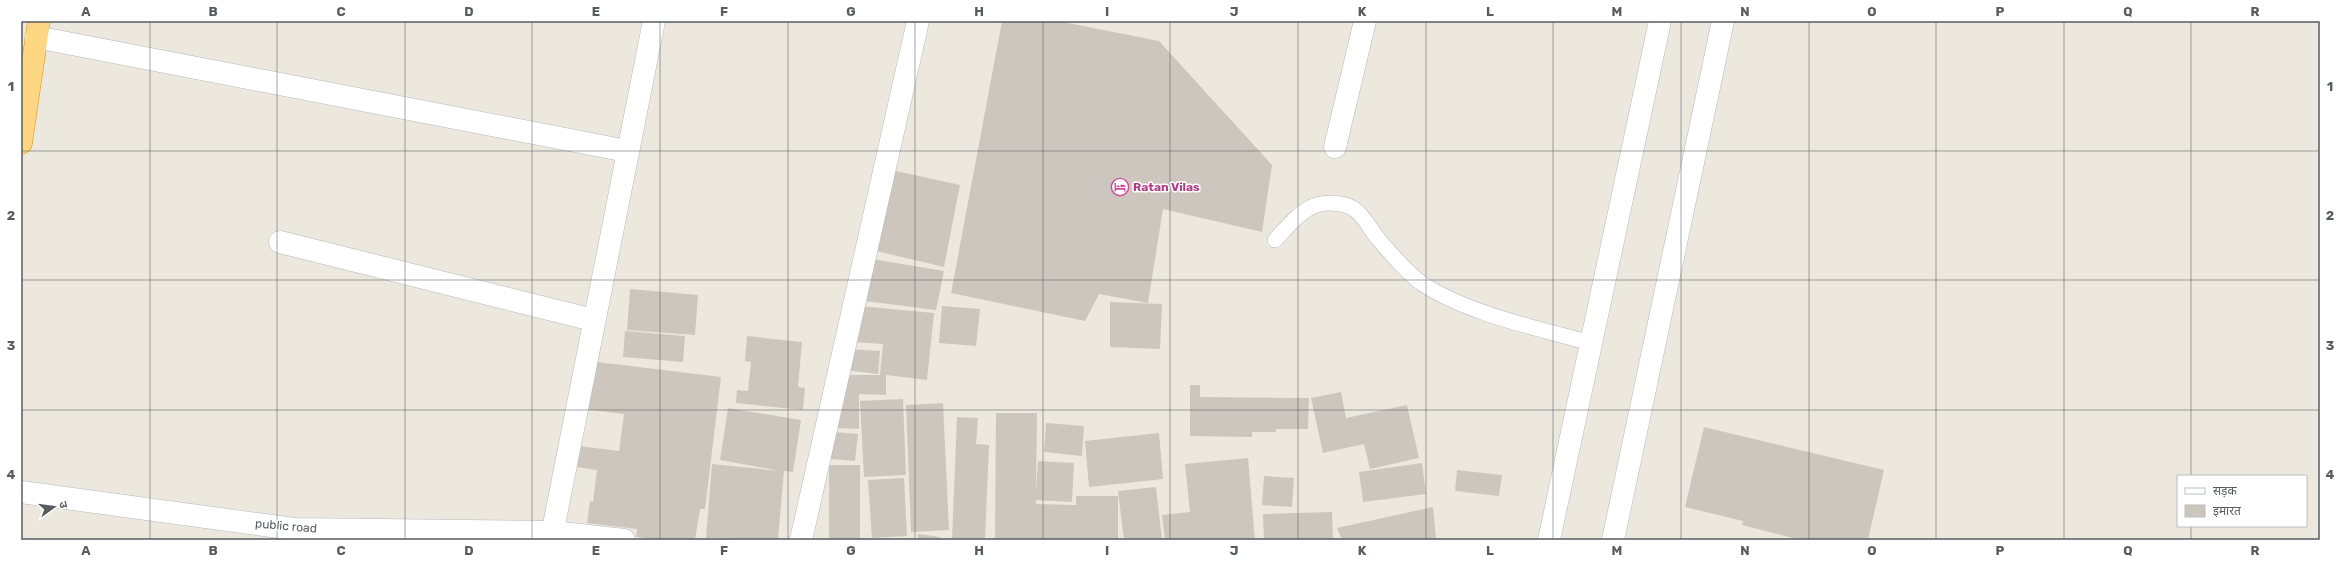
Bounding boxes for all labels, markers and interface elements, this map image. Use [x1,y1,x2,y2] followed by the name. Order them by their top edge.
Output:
[81,4,91,19] text: A
[208,4,218,19] text: B
[336,4,346,19] text: C
[464,4,474,19] text: D
[592,4,600,19] text: E
[720,4,728,19] text: F
[846,4,856,19] text: G
[974,4,984,19] text: H
[1105,4,1109,19] text: I
[1230,4,1238,19] text: J
[1358,4,1367,19] text: K
[1486,4,1494,19] text: L
[1612,4,1622,19] text: M
[1740,4,1750,19] text: N
[1867,4,1877,19] text: O
[1996,4,2005,19] text: P
[2123,4,2133,19] text: Q
[2251,4,2260,19] text: R
[8,79,14,94] text: 1
[2327,79,2333,94] text: 1
[1110,177,1130,197] hotel icon: Ratan Vilas
[1133,180,1200,194] place label: Ratan Vilas
[7,208,15,223] text: 2
[2326,208,2334,223] text: 2
[7,338,16,353] text: 3
[2326,338,2335,353] text: 3
[7,467,16,482] text: 4
[2326,467,2335,482] text: 4
[2177,475,2307,527] legend
[2213,484,2238,498] text: सड़क
[34,487,74,527] north arrow
[56,500,70,510] text: उ
[2213,504,2242,518] text: इमारत
[255,516,317,536] street label: public road
[81,543,91,558] text: A
[208,543,218,558] text: B
[336,543,346,558] text: C
[464,543,474,558] text: D
[592,543,600,558] text: E
[720,543,728,558] text: F
[846,543,856,558] text: G
[974,543,984,558] text: H
[1105,543,1109,558] text: I
[1230,543,1238,558] text: J
[1358,543,1367,558] text: K
[1486,543,1494,558] text: L
[1612,543,1622,558] text: M
[1740,543,1750,558] text: N
[1867,543,1877,558] text: O
[1996,543,2005,558] text: P
[2123,543,2133,558] text: Q
[2251,543,2260,558] text: R

